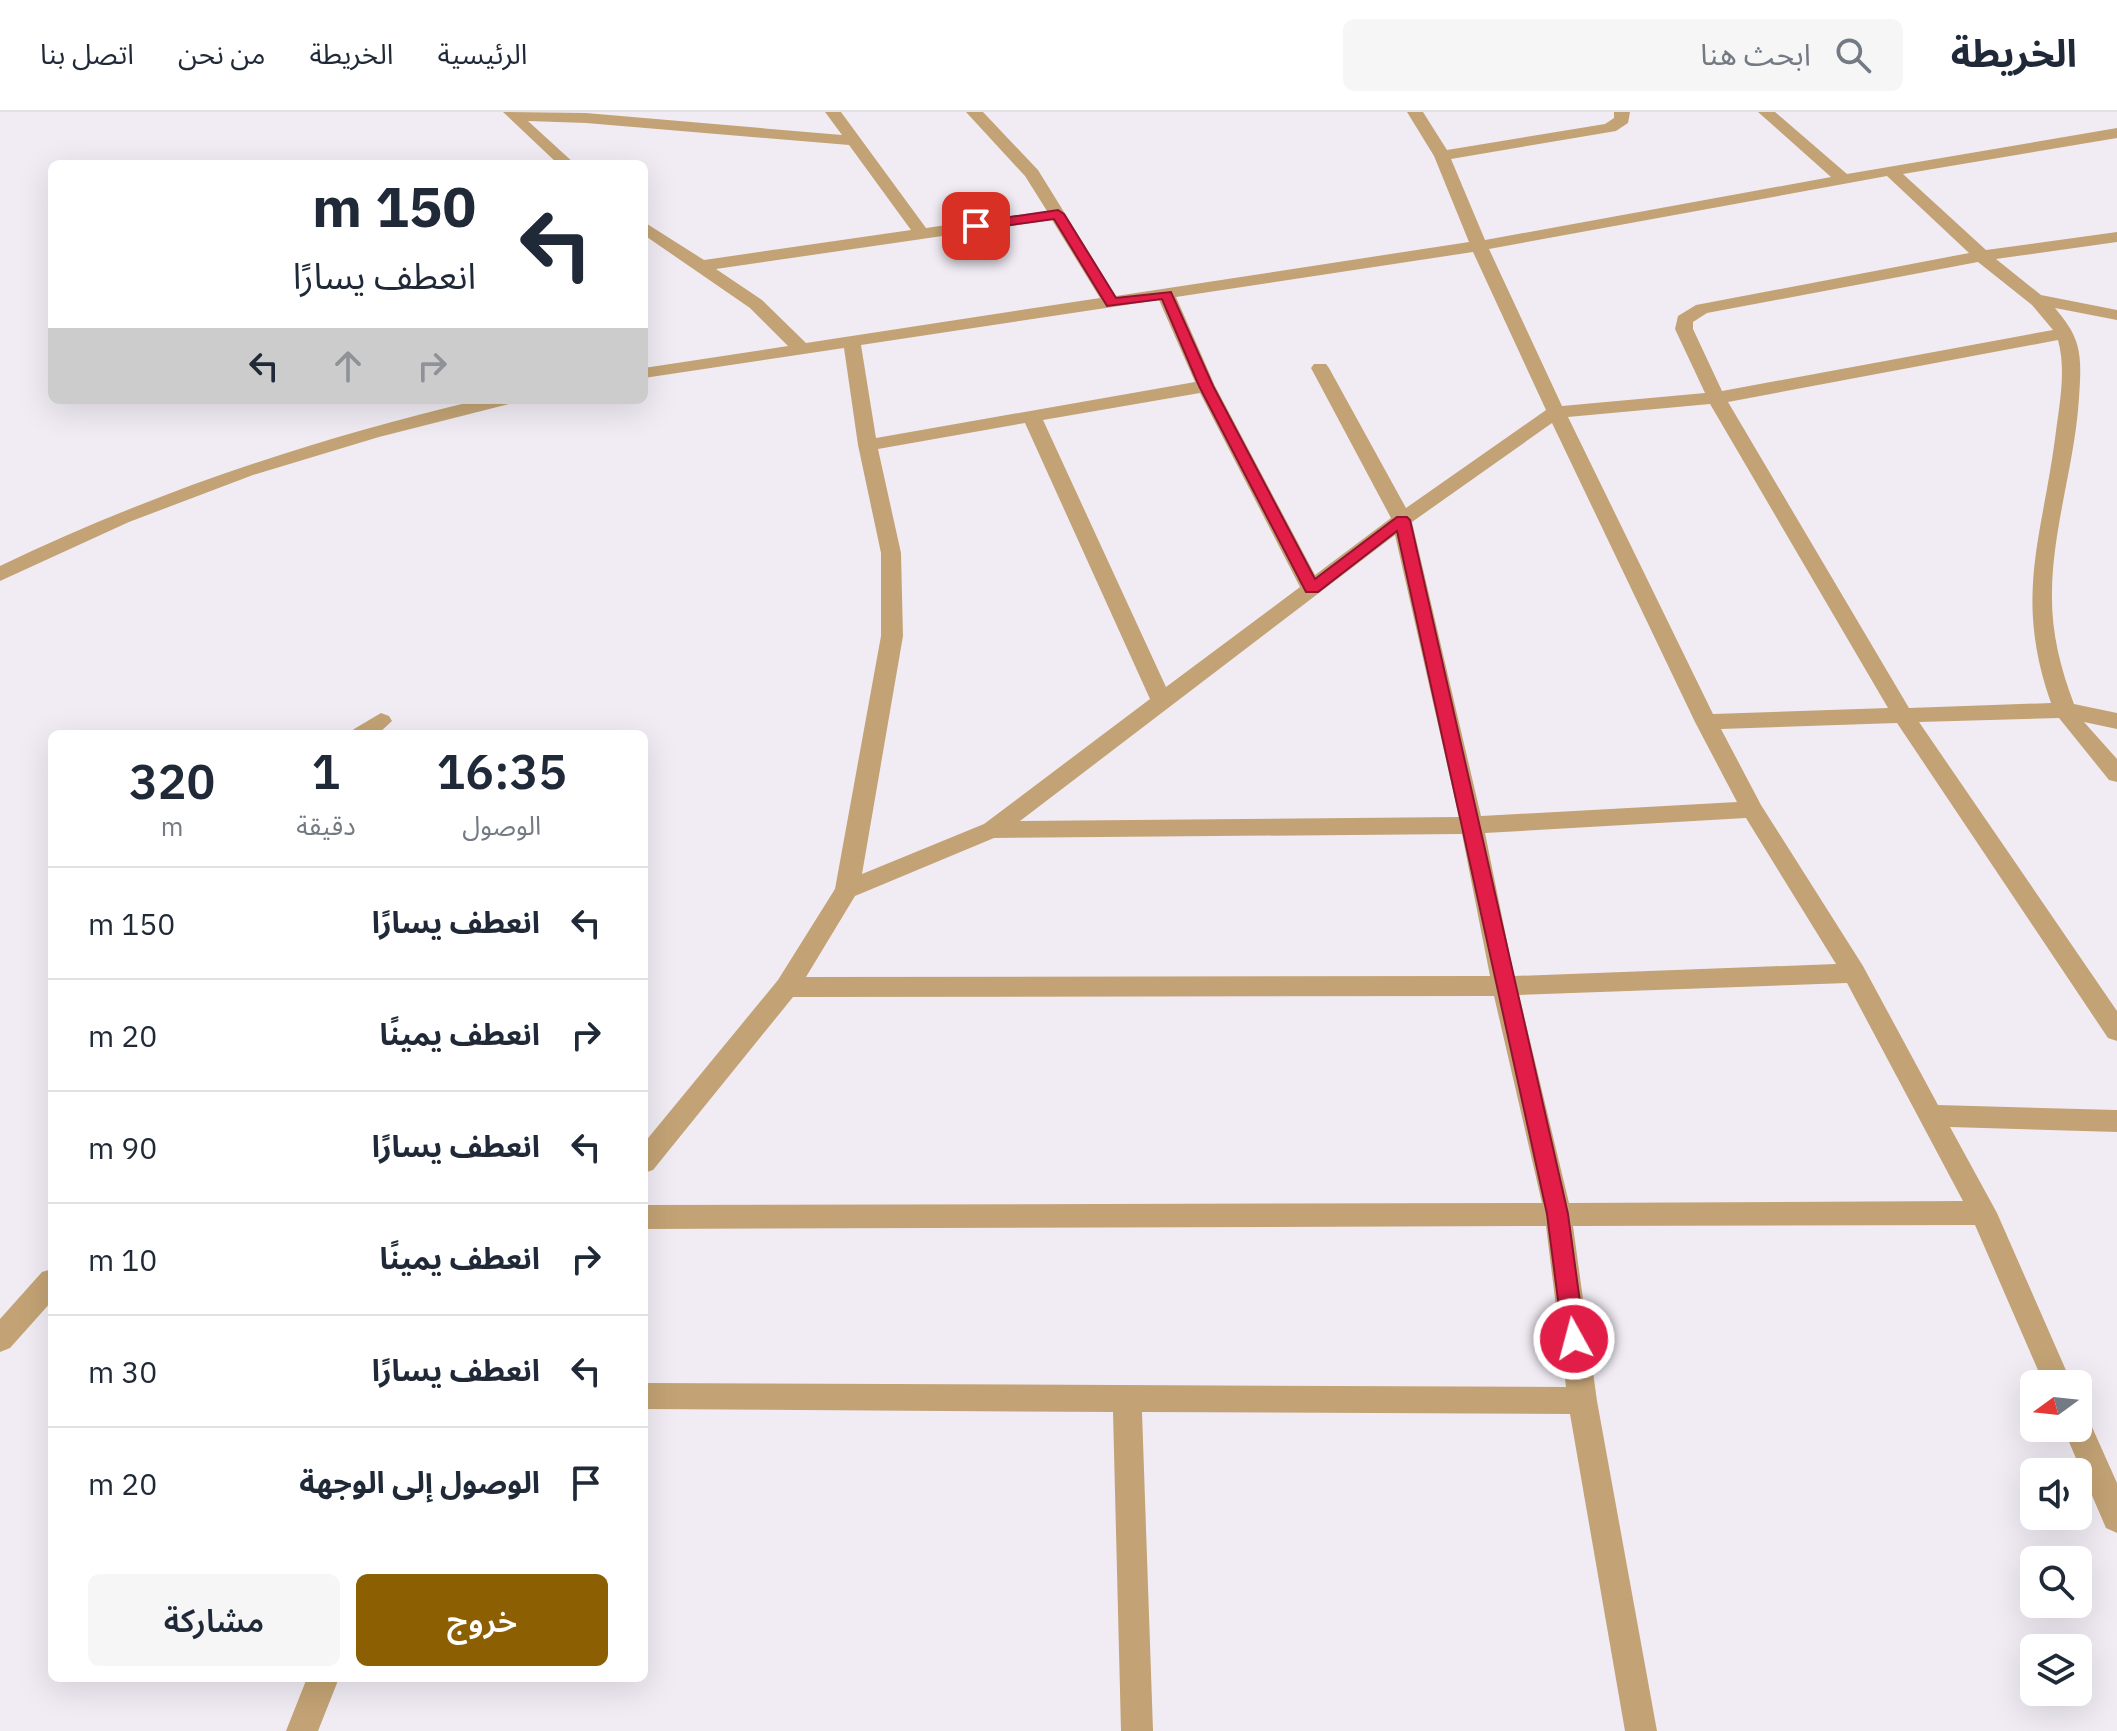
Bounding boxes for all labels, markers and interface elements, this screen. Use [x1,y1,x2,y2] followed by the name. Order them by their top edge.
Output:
[1343,19,1903,91] search box
[1951,28,2077,77] text: الخريطة
[1831,33,1875,77] icon: search
[1700,34,1811,73] text: ابحث هنا
[40,35,134,72] text: اتصل بنا
[178,35,266,72] text: من نحن
[310,35,393,72] text: الخريطة
[437,35,527,72] text: الرئيسية
[312,170,476,242] text: 150 m
[504,192,608,296] icon: left
[942,192,1010,260] pin
[954,204,998,248] icon: arrive
[293,252,476,299] text: انعطف يسارًا
[242,344,286,388] icon: left
[326,344,370,388] icon: ahead
[410,344,454,388] icon: right
[312,740,340,802] text: 1
[437,740,567,802] text: 16:35
[129,750,215,812] text: 320
[296,808,356,842] text: دقيقة
[462,808,541,842] text: الوصول
[161,809,184,843] text: m
[564,901,608,945] icon: left
[372,902,540,941] text: انعطف يسارًا
[88,904,175,943] text: 150 m
[564,1013,608,1057] icon: right
[380,1014,540,1053] text: انعطف يمينًا
[88,1016,157,1055] text: 20 m
[564,1125,608,1169] icon: left
[372,1126,540,1165] text: انعطف يسارًا
[88,1128,157,1167] text: 90 m
[564,1237,608,1281] icon: right
[380,1238,540,1277] text: انعطف يمينًا
[88,1240,157,1279] text: 10 m
[1532,1297,1616,1381] position arrow
[564,1349,608,1393] icon: left
[372,1350,540,1389] text: انعطف يسارًا
[88,1352,157,1391] text: 30 m
[2020,1370,2092,1442] north arrow
[2020,1370,2092,1706] map controls
[2020,1458,2092,1530] button: sound
[564,1461,608,1505] icon: arrive
[299,1462,540,1501] text: الوصول إلى الوجهة
[88,1464,157,1503] text: 20 m
[2020,1546,2092,1618] button: search
[88,1574,340,1666] button: مشاركة
[356,1574,608,1666] button: خروج
[2020,1634,2092,1706] button: layers

